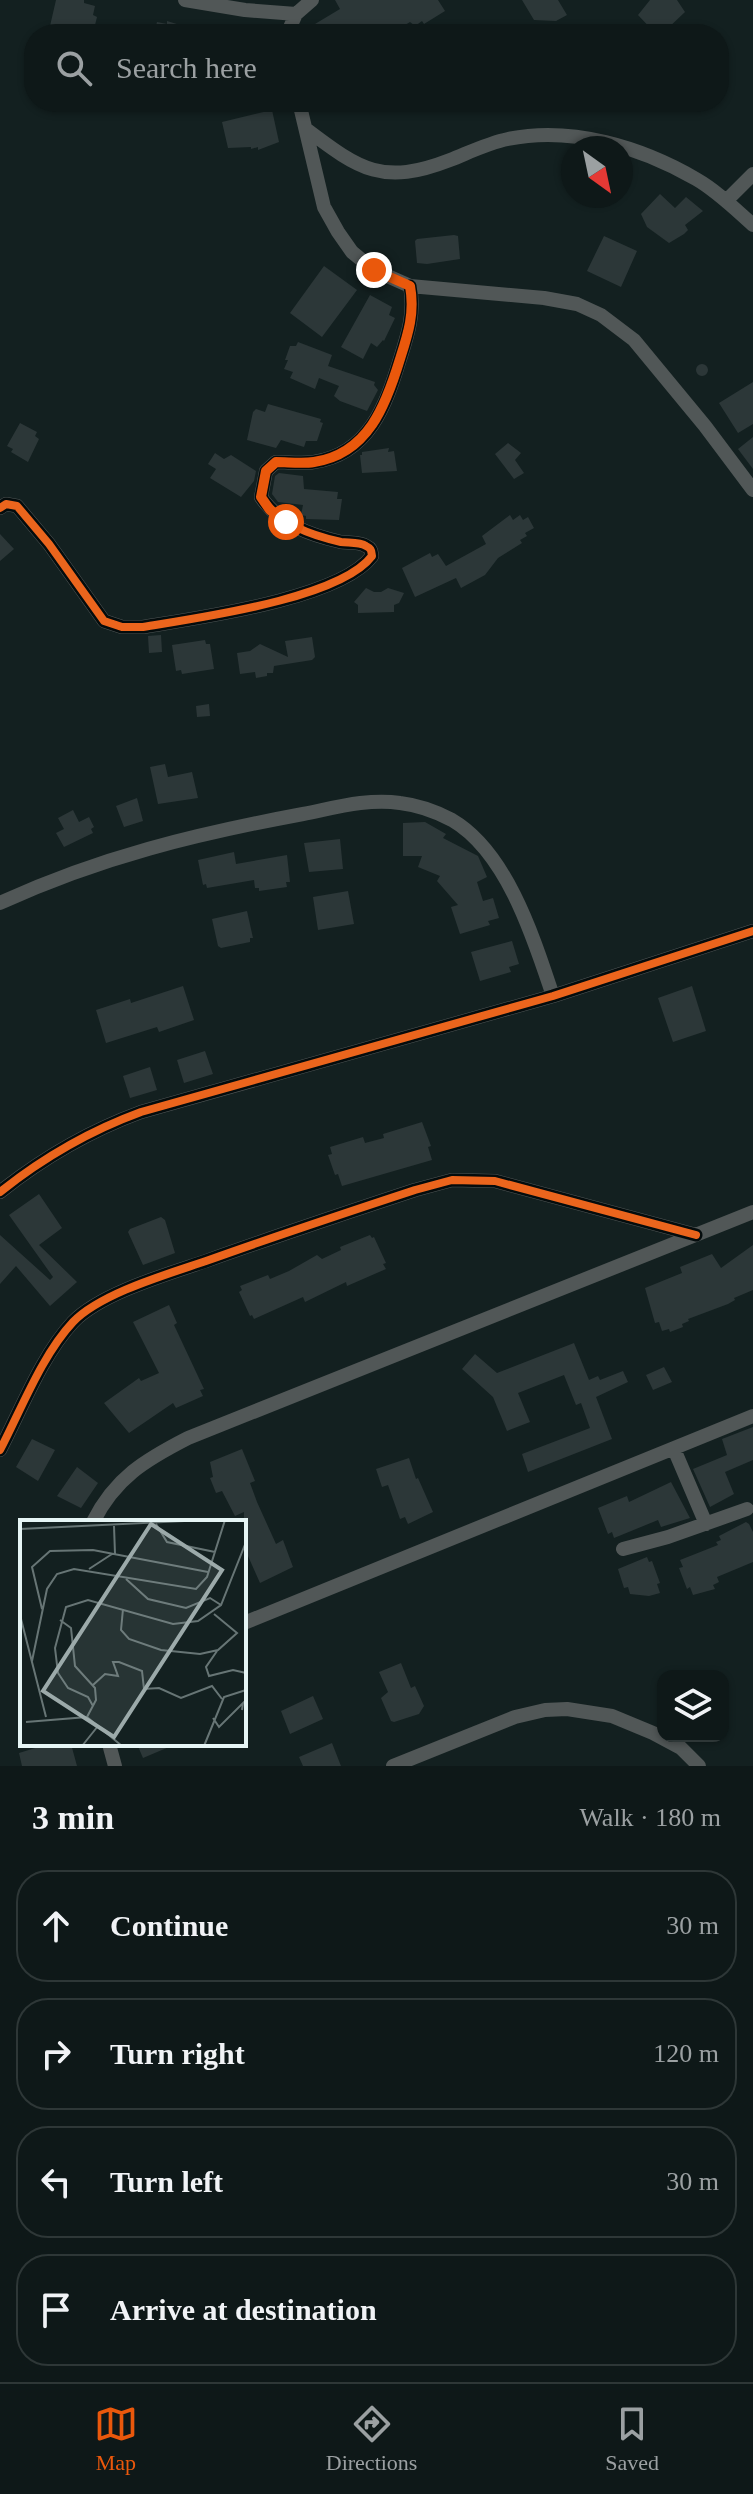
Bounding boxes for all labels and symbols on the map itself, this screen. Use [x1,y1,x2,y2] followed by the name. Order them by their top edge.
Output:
[561,136,633,208] north arrow
[356,252,392,288] route end
[268,504,304,540] route start
[20,1520,246,1746] inset map

